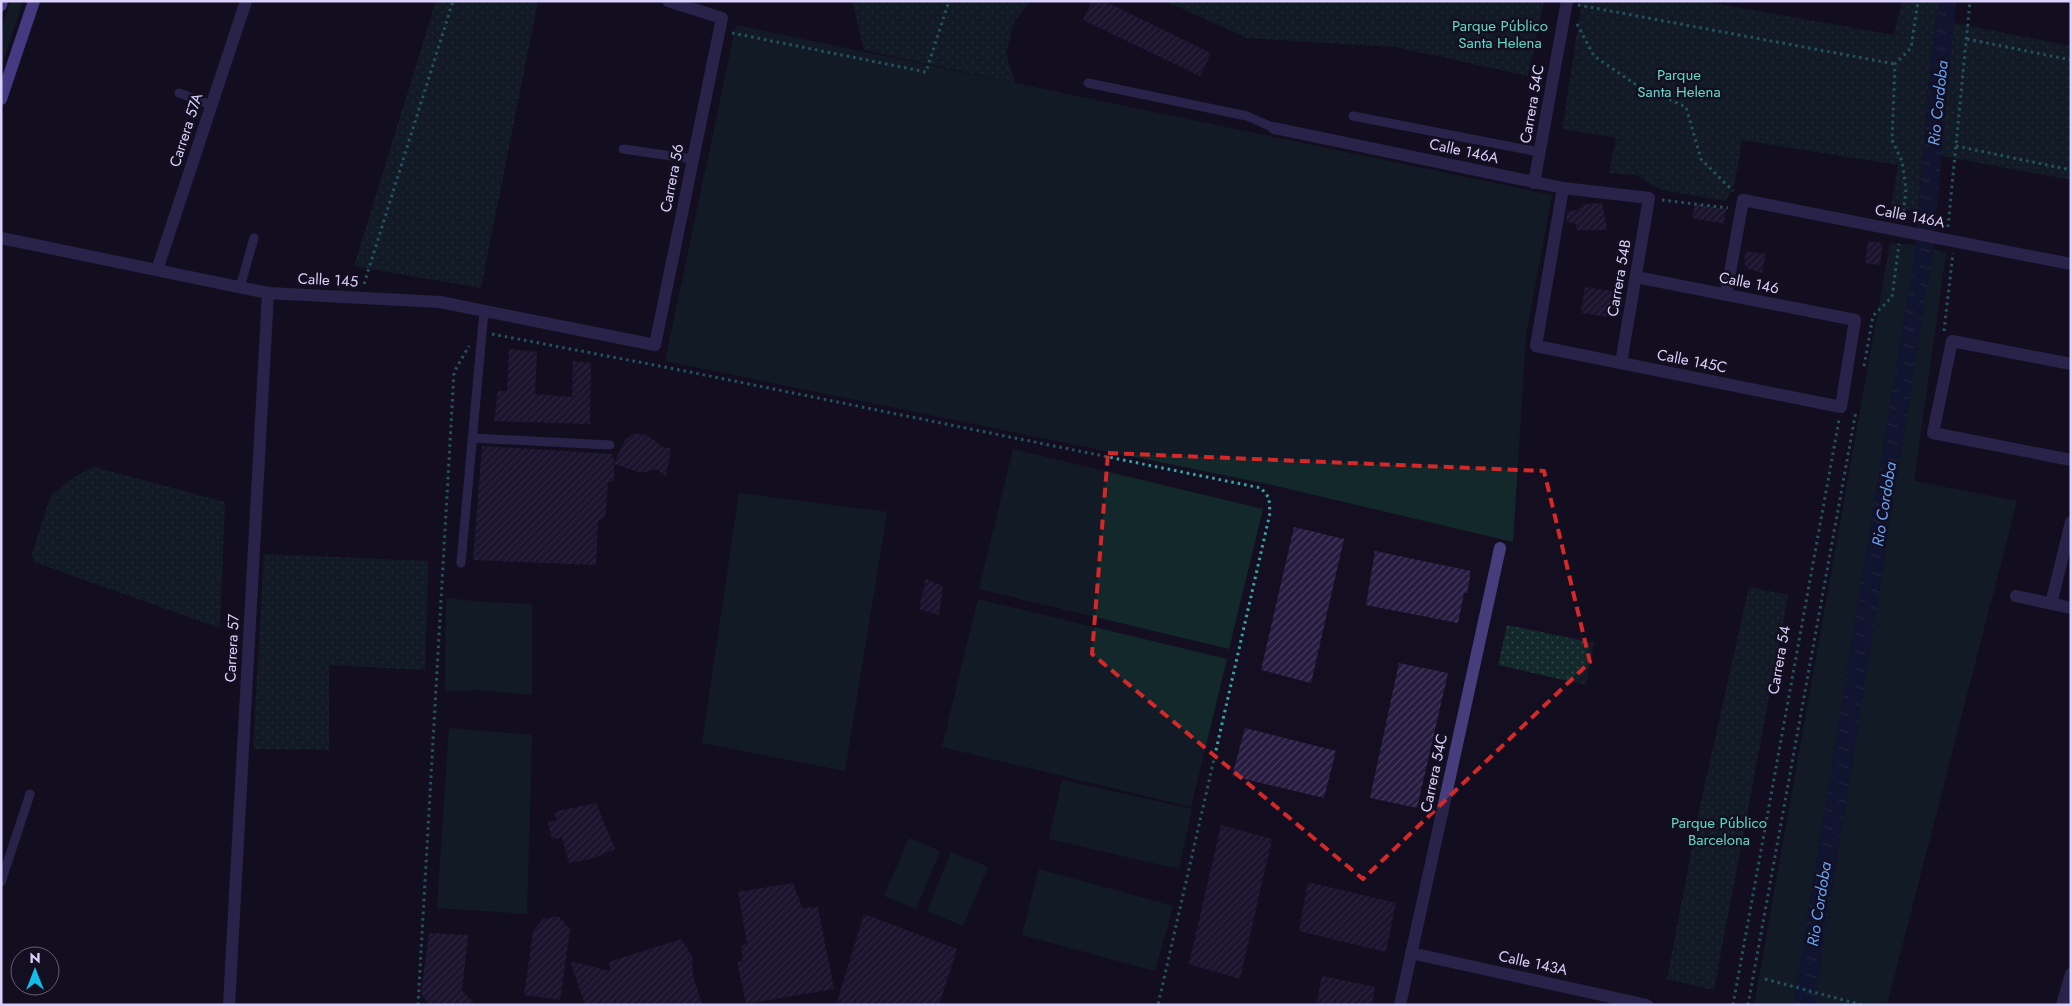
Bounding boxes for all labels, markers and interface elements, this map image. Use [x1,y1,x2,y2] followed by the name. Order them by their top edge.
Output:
[1452,15,1548,54] park label: Parque Público Santa Helena
[1922,59,1954,147] water label: Rio Cordoba
[1514,63,1550,145] street label: Carrera 54C
[1637,64,1721,103] park label: Parque Santa Helena
[164,90,208,170] street label: Carrera 57A
[1427,133,1501,169] street label: Calle 146A
[655,142,689,214] street label: Carrera 56
[1873,198,1947,234] street label: Calle 146A
[1601,238,1637,318] street label: Carrera 54B
[1717,266,1781,300] street label: Calle 146
[297,267,359,293] street label: Calle 145
[1655,343,1729,379] street label: Calle 145C
[1866,460,1902,548] water label: Rio Cordoba
[219,613,245,683] street label: Carrera 57
[1762,624,1796,696] street label: Carrera 54
[1415,732,1453,814] street label: Carrera 54C
[1671,812,1767,851] park label: Parque Público Barcelona
[1801,860,1837,948] water label: Rio Cordoba
[1496,945,1570,981] street label: Calle 143A
[10,946,60,996] north arrow
[29,948,41,968] text: N

